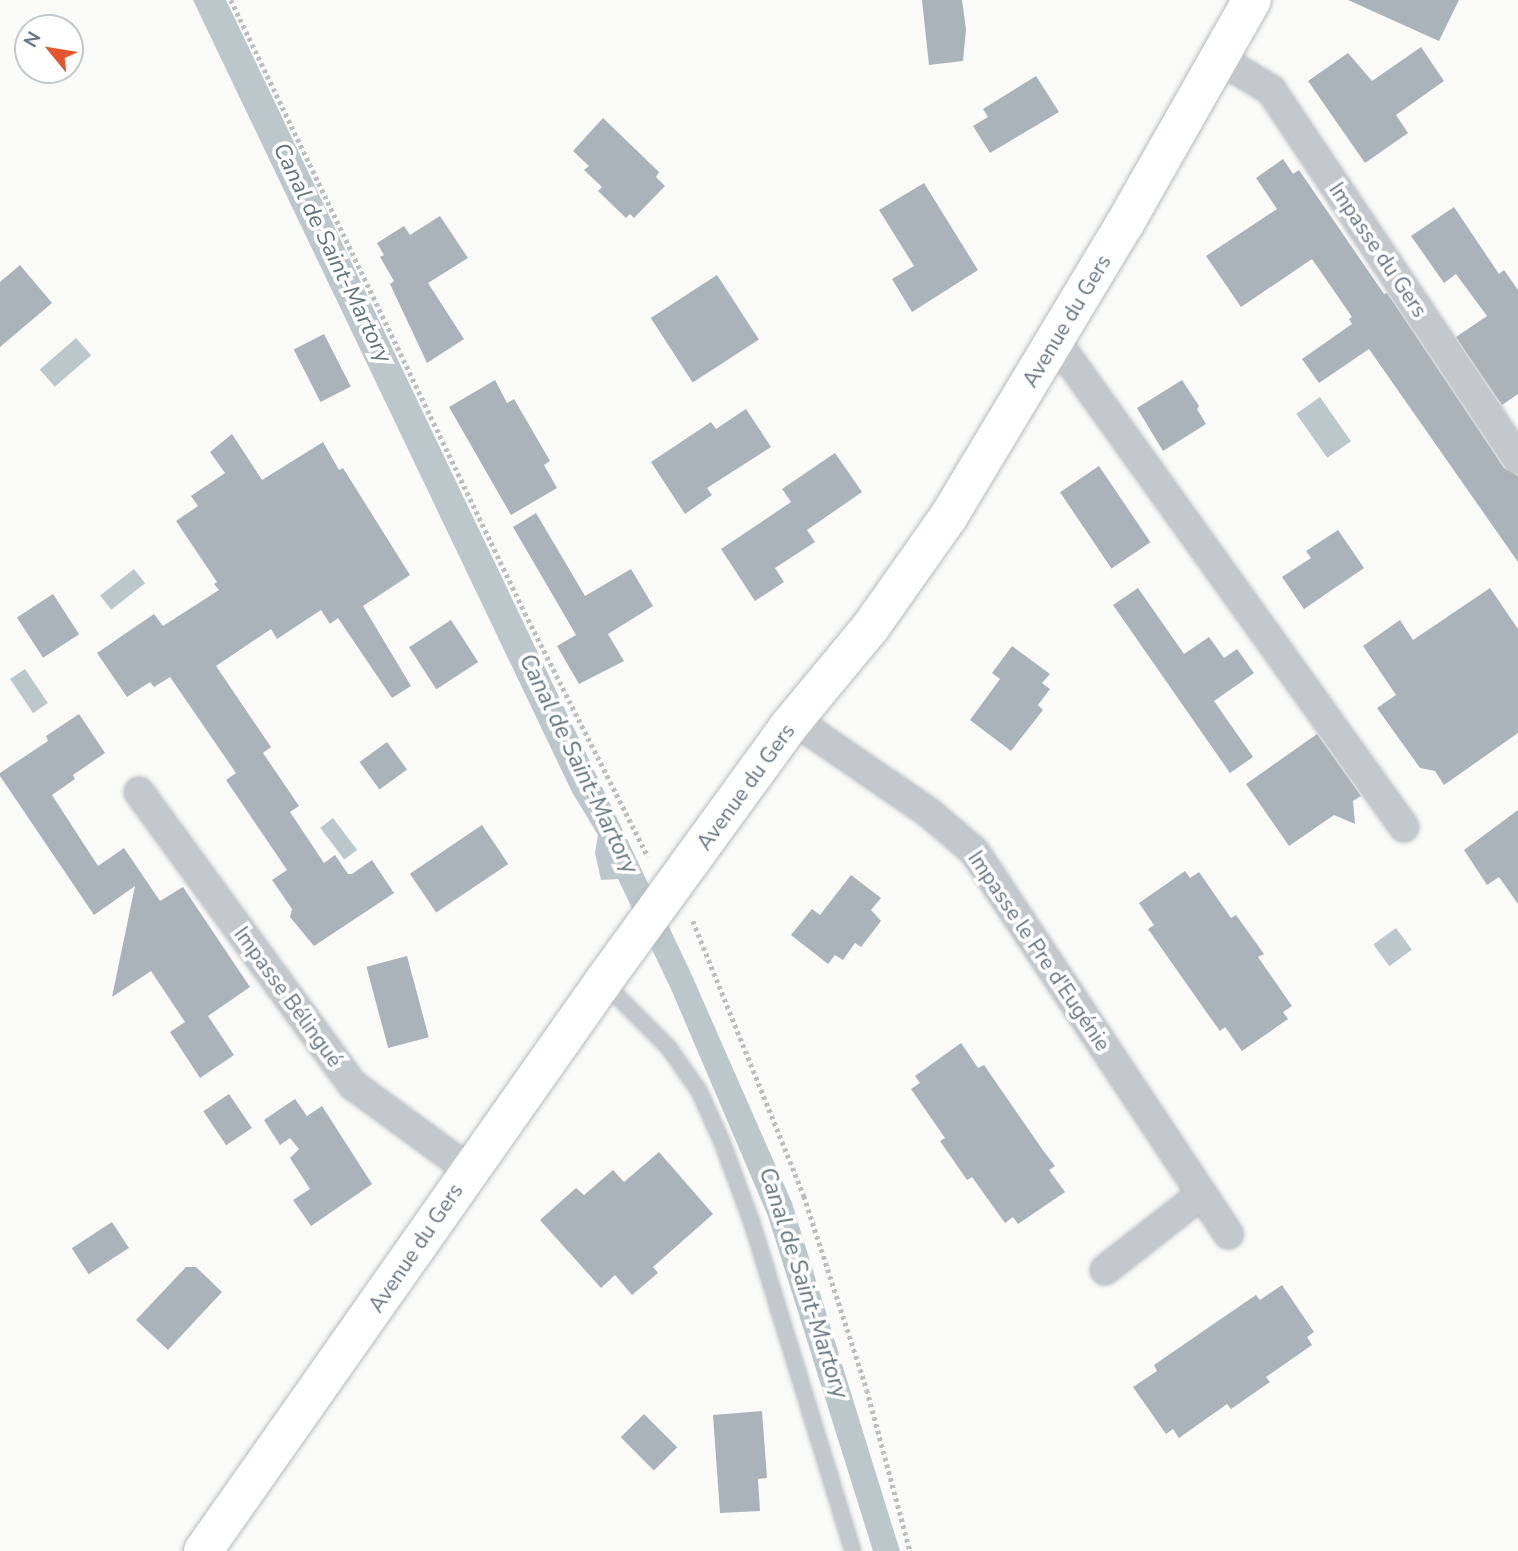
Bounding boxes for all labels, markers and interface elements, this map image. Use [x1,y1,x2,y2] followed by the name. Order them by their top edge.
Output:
[14,14,84,84] north arrow
[18,27,47,52] text: N
[267,139,397,367] water label: Canal de Saint-Martory
[1324,178,1432,322] street label: Impasse du Gers
[1018,250,1116,392] street label: Avenue du Gers
[513,650,643,878] water label: Canal de Saint-Martory
[692,719,800,855] street label: Avenue du Gers
[963,846,1115,1056] street label: Impasse le Pre d'Eugénie
[229,922,347,1072] street label: Impasse Bélingué
[753,1164,853,1402] water label: Canal de Saint-Martory
[364,1179,468,1317] street label: Avenue du Gers

